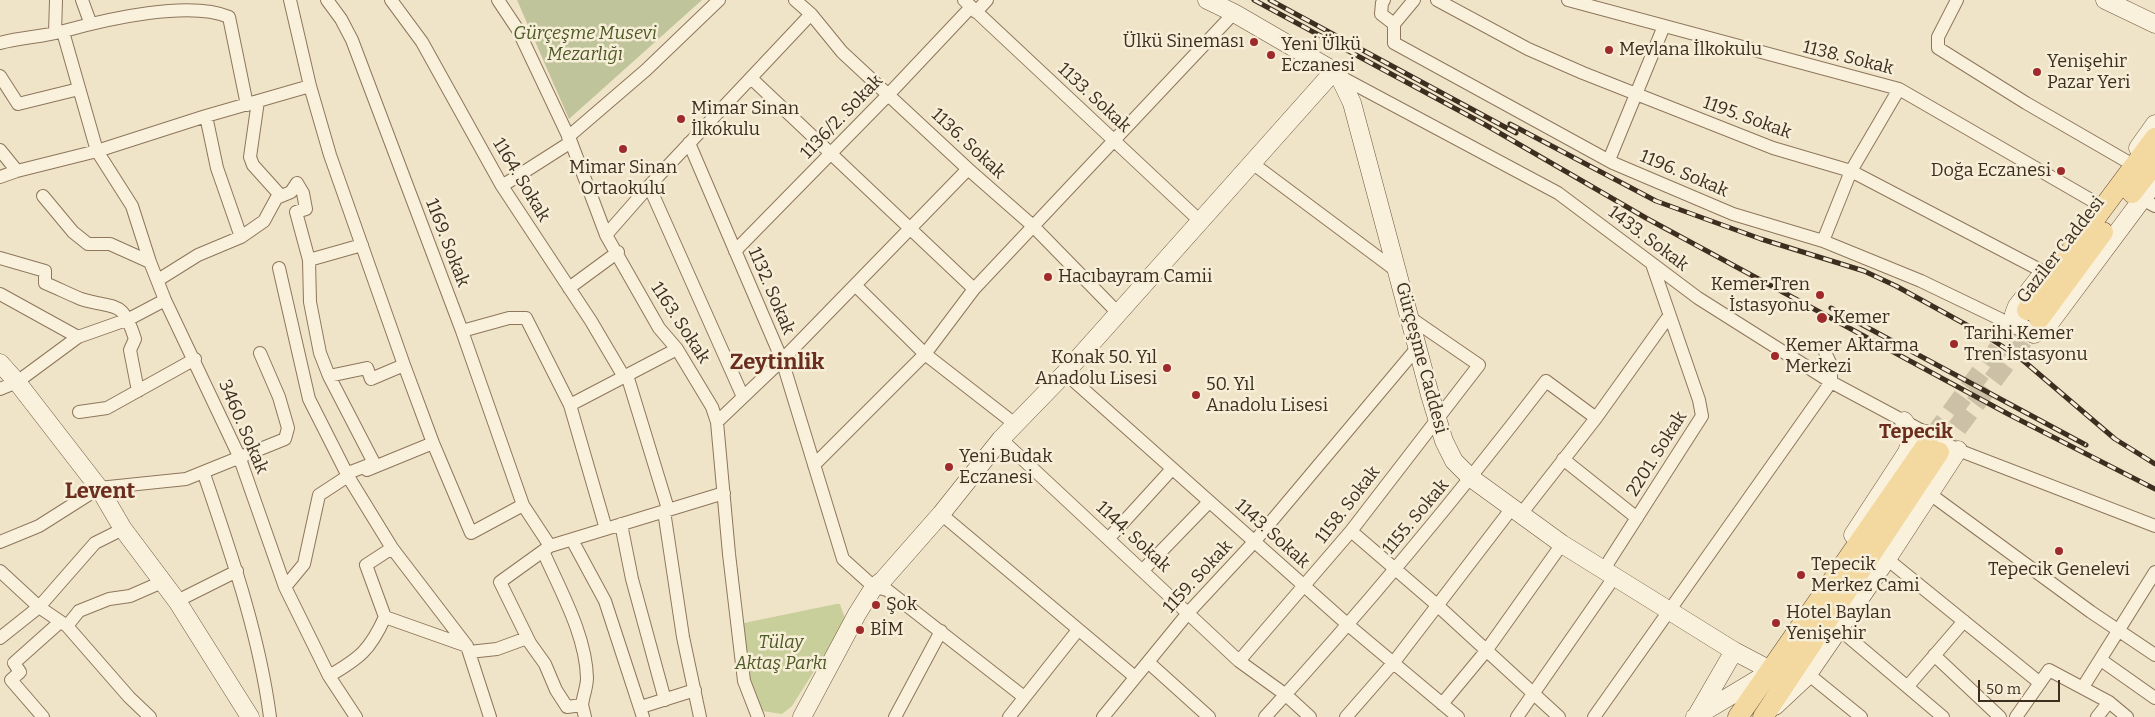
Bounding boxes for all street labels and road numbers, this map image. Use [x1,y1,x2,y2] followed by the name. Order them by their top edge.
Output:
[1800,36,1896,80] street label: 1138. Sokak
[1053,59,1135,137] street label: 1133. Sokak
[796,70,888,164] street label: 1136/2. Sokak
[1700,92,1794,144] street label: 1195. Sokak
[926,104,1010,184] street label: 1136. Sokak
[488,134,554,226] street label: 1164. Sokak
[1637,146,1731,202] street label: 1196. Sokak
[2013,192,2109,308] street label: Gaziler Caddesi
[420,196,474,290] street label: 1169. Sokak
[1603,202,1693,276] street label: 1433. Sokak
[743,244,799,338] street label: 1132. Sokak
[646,278,714,368] street label: 1163. Sokak
[1390,280,1452,436] street label: Gürçeşme Caddesi
[214,377,272,477] street label: 3460. Sokak
[1622,407,1692,501] street label: 2201. Sokak
[1311,462,1385,548] street label: 1158. Sokak
[1378,475,1454,559] street label: 1155. Sokak
[1230,495,1314,573] street label: 1143. Sokak
[1091,497,1175,577] street label: 1144. Sokak
[1159,536,1237,618] street label: 1159. Sokak

